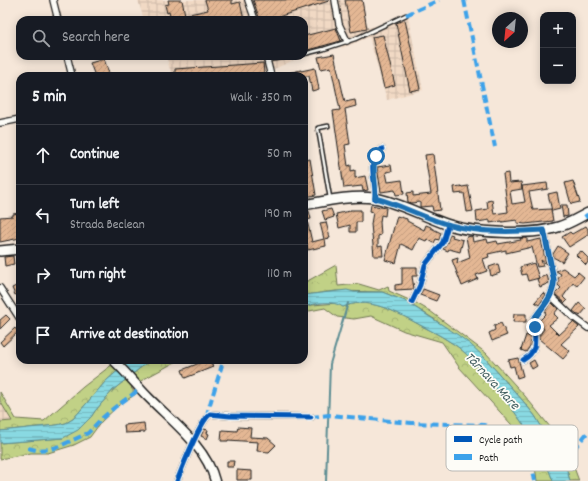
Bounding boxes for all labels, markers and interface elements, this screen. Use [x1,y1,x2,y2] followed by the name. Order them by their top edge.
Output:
[492,12,528,48] north arrow
[540,12,576,84] map controls
[540,12,576,48] button: +
[16,16,308,60] search box
[30,27,52,49] icon: search
[62,27,130,49] text: Search here
[540,48,576,84] button: −
[32,86,66,110] text: 5 min
[230,89,292,108] text: Walk · 350 m
[32,144,54,166] icon: ahead
[70,144,119,166] text: Continue
[267,145,292,164] text: 50 m
[367,147,385,165] route start
[70,194,119,216] text: Turn left
[32,204,54,226] icon: left
[264,205,292,224] text: 190 m
[70,216,145,235] text: Strada Beclean
[32,264,54,286] icon: right
[70,264,126,286] text: Turn right
[267,265,292,284] text: 110 m
[526,318,544,336] route end
[32,324,54,346] icon: arrive
[70,324,188,346] text: Arrive at destination
[459,348,524,415] water label: Târnava Mare
[446,425,578,471] legend
[479,433,523,449] text: Cycle path
[479,451,498,467] text: Path

